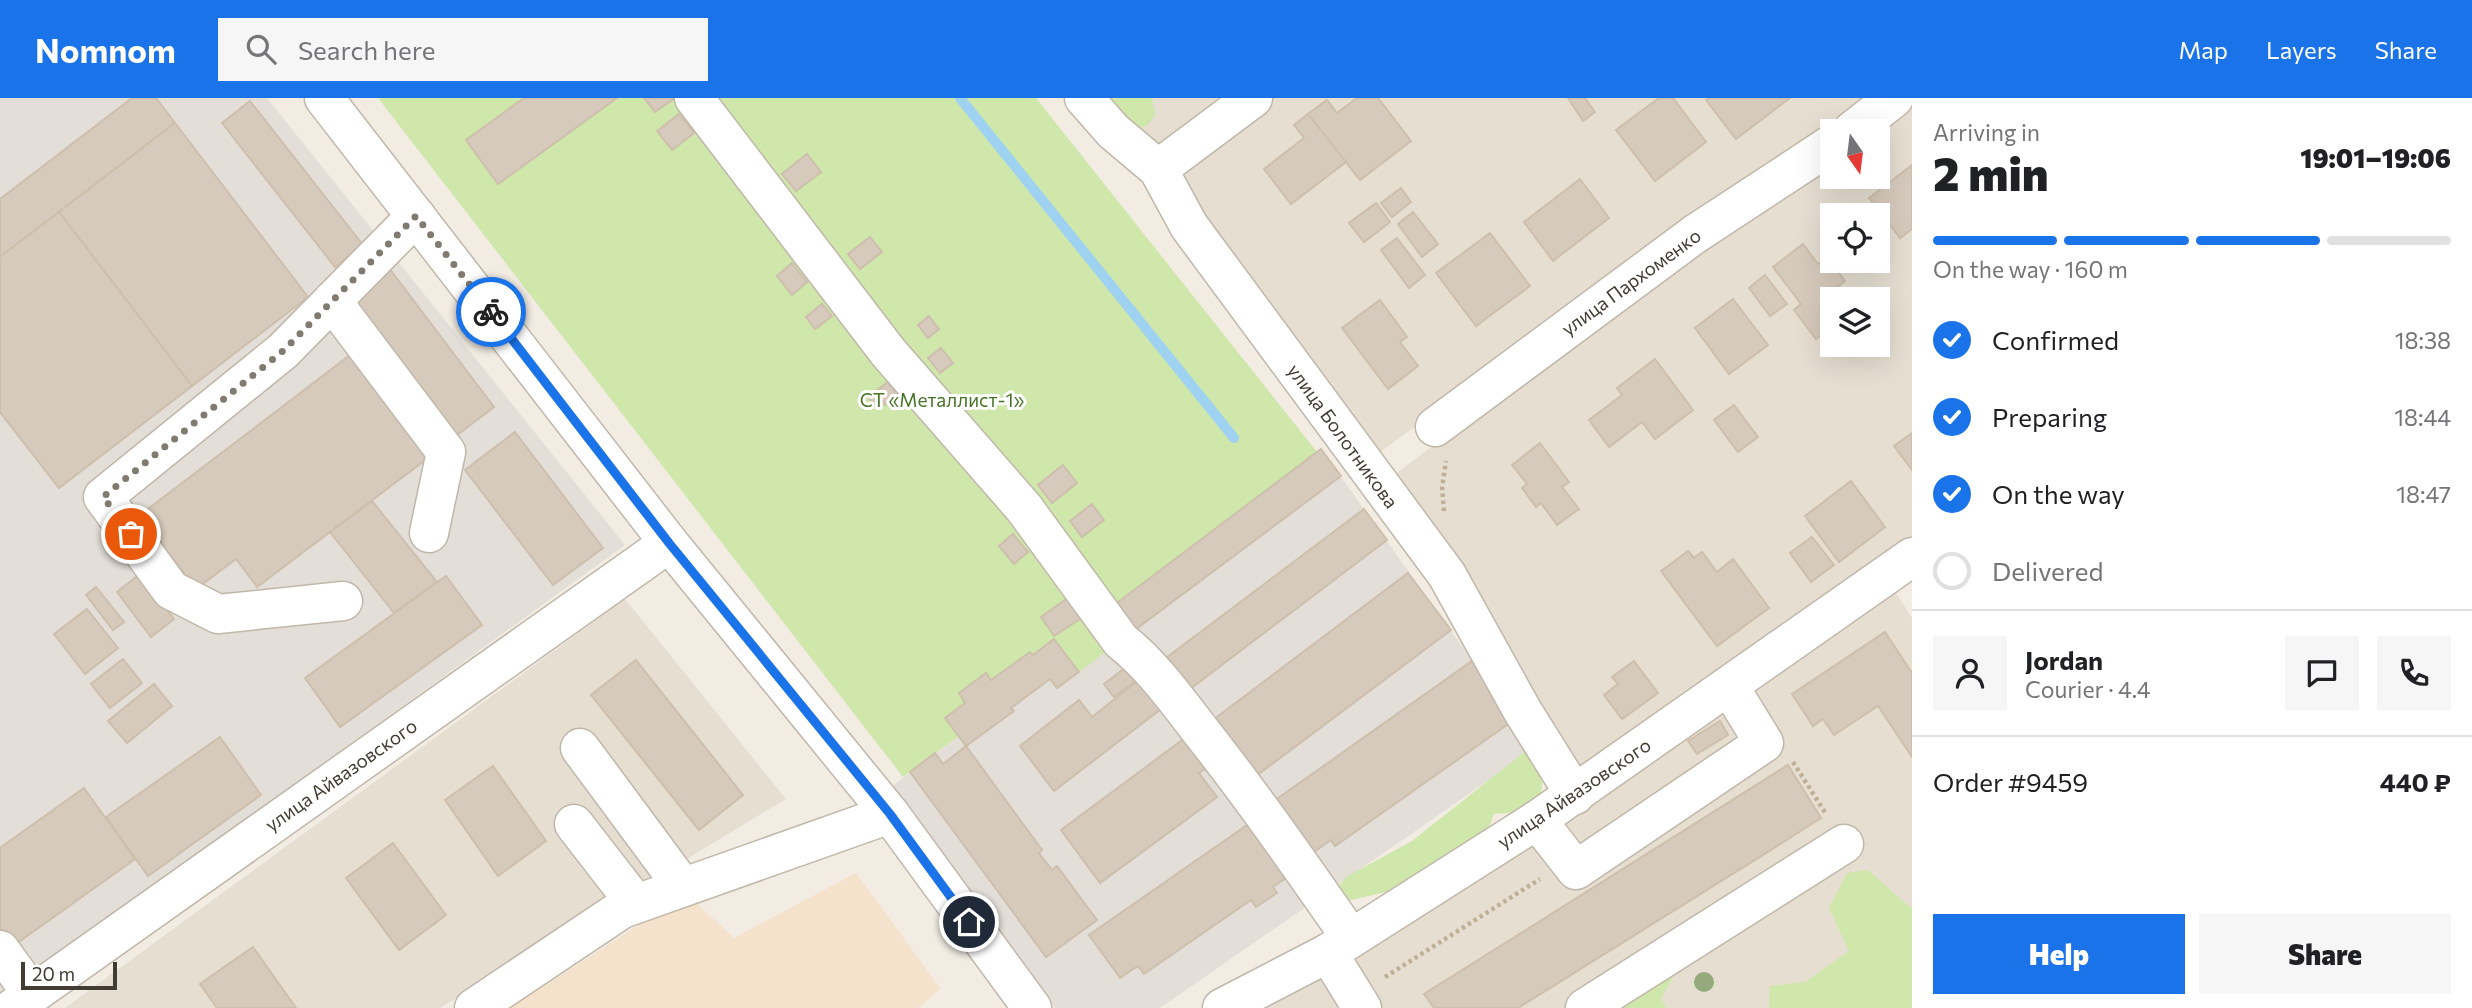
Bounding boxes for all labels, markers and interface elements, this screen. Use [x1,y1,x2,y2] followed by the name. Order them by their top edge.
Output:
[218,18,708,81] search box
[35,29,176,70] text: Nomnom
[242,30,280,68] icon: search
[298,34,435,65] text: Search here
[2179,35,2228,64] text: Map
[2266,35,2337,64] text: Layers
[2375,35,2437,64] text: Share
[1933,118,2040,146] text: Arriving in
[1820,119,1890,189] north arrow
[1820,119,1890,357] map controls
[2300,142,2451,173] text: 19:01–19:06
[1933,144,2049,200] text: 2 min
[1820,203,1890,273] button: locate
[1556,223,1705,340] street label: улица Пархоменко
[1933,255,2128,283] text: On the way · 160 m
[456,277,526,347] courier
[1820,287,1890,357] button: layers
[472,293,510,331] icon: bike
[1933,321,1971,359] icon: check
[1992,324,2119,355] text: Confirmed
[2395,326,2451,354] text: 18:38
[1283,359,1403,512] street label: улица Болотникова
[860,388,1025,411] park label: СТ «Металлист-1»
[1933,398,1971,436] icon: check
[1992,401,2107,432] text: Preparing
[2394,403,2451,431] text: 18:44
[1933,475,1971,513] icon: check
[1992,478,2125,509] text: On the way
[2396,480,2451,508] text: 18:47
[101,504,161,564] pin
[112,515,150,553] icon: bag
[1992,555,2103,586] text: Delivered
[1933,636,2007,710] button: person
[2285,636,2359,710] button: chat
[2377,636,2451,710] button: phone
[2025,644,2103,675] text: Jordan
[2025,675,2151,703] text: Courier · 4.4
[260,713,421,836] street label: улица Айвазовского
[1493,733,1655,853] street label: улица Айвазовского
[1933,766,2088,797] text: Order #9459
[2380,766,2451,797] text: 440 ₽
[939,892,999,952] pin
[950,903,988,941] icon: home
[1933,914,2185,994] button: Help
[2199,914,2451,994] button: Share
[21,959,117,991] scale bar
[32,962,75,985] text: 20 m

